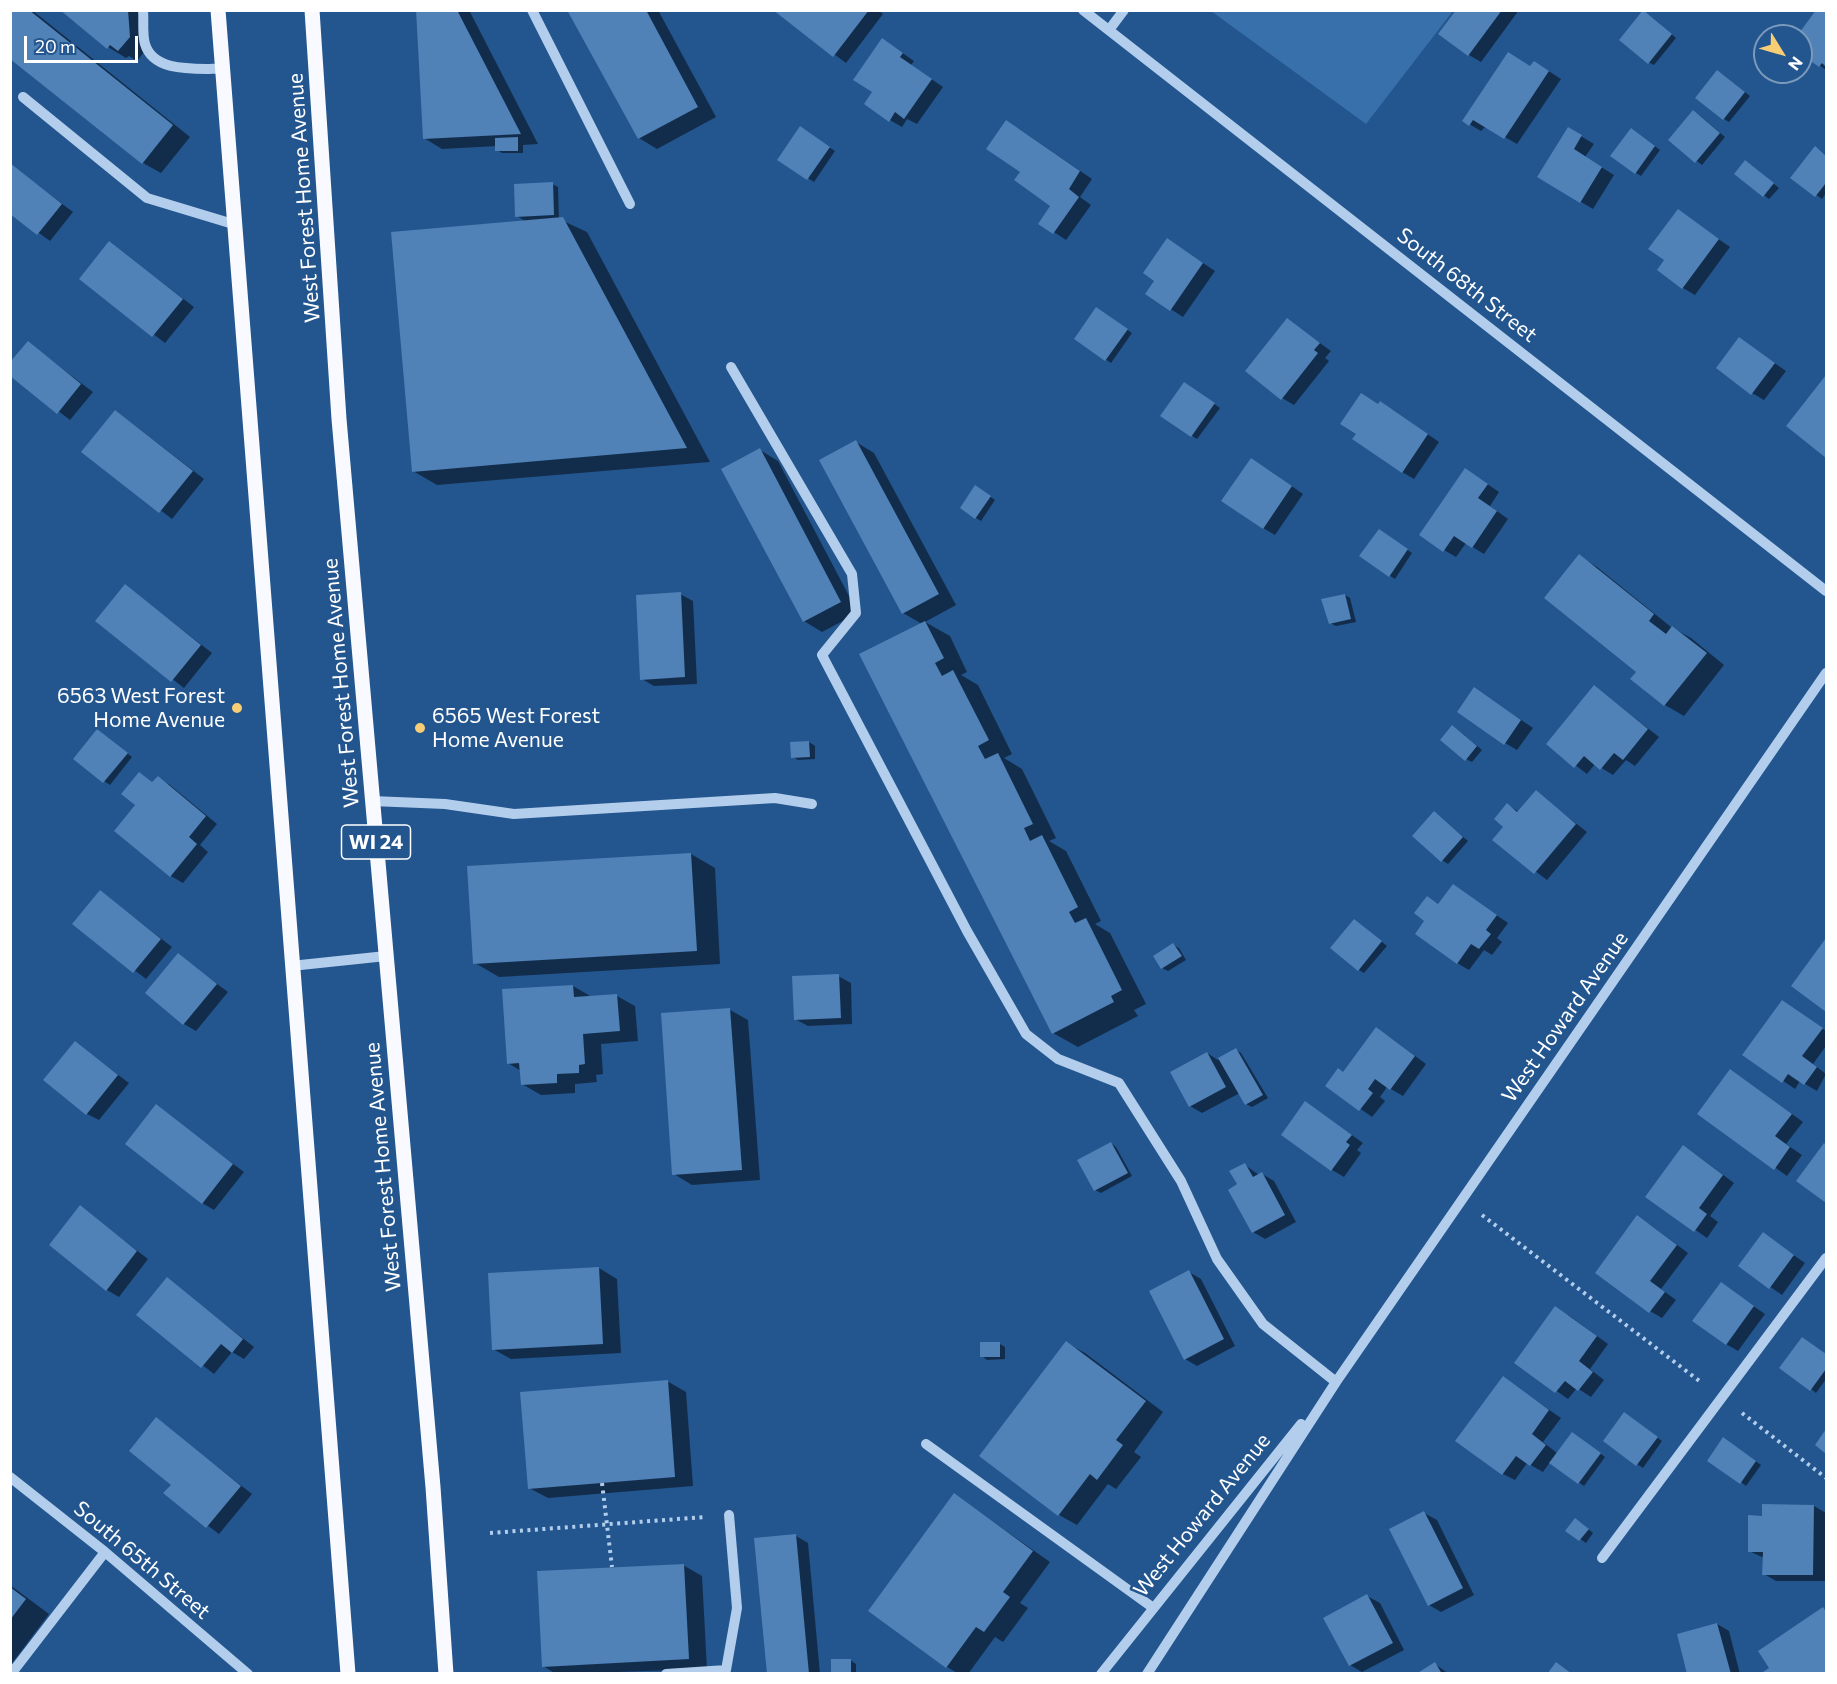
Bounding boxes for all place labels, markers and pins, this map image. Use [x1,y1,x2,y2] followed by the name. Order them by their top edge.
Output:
[57,683,225,733] place label: 6563 West Forest Home Avenue
[230,701,244,715] marker: 6563 West Forest Home Avenue
[432,703,600,753] place label: 6565 West Forest Home Avenue
[413,721,427,735] marker: 6565 West Forest Home Avenue

